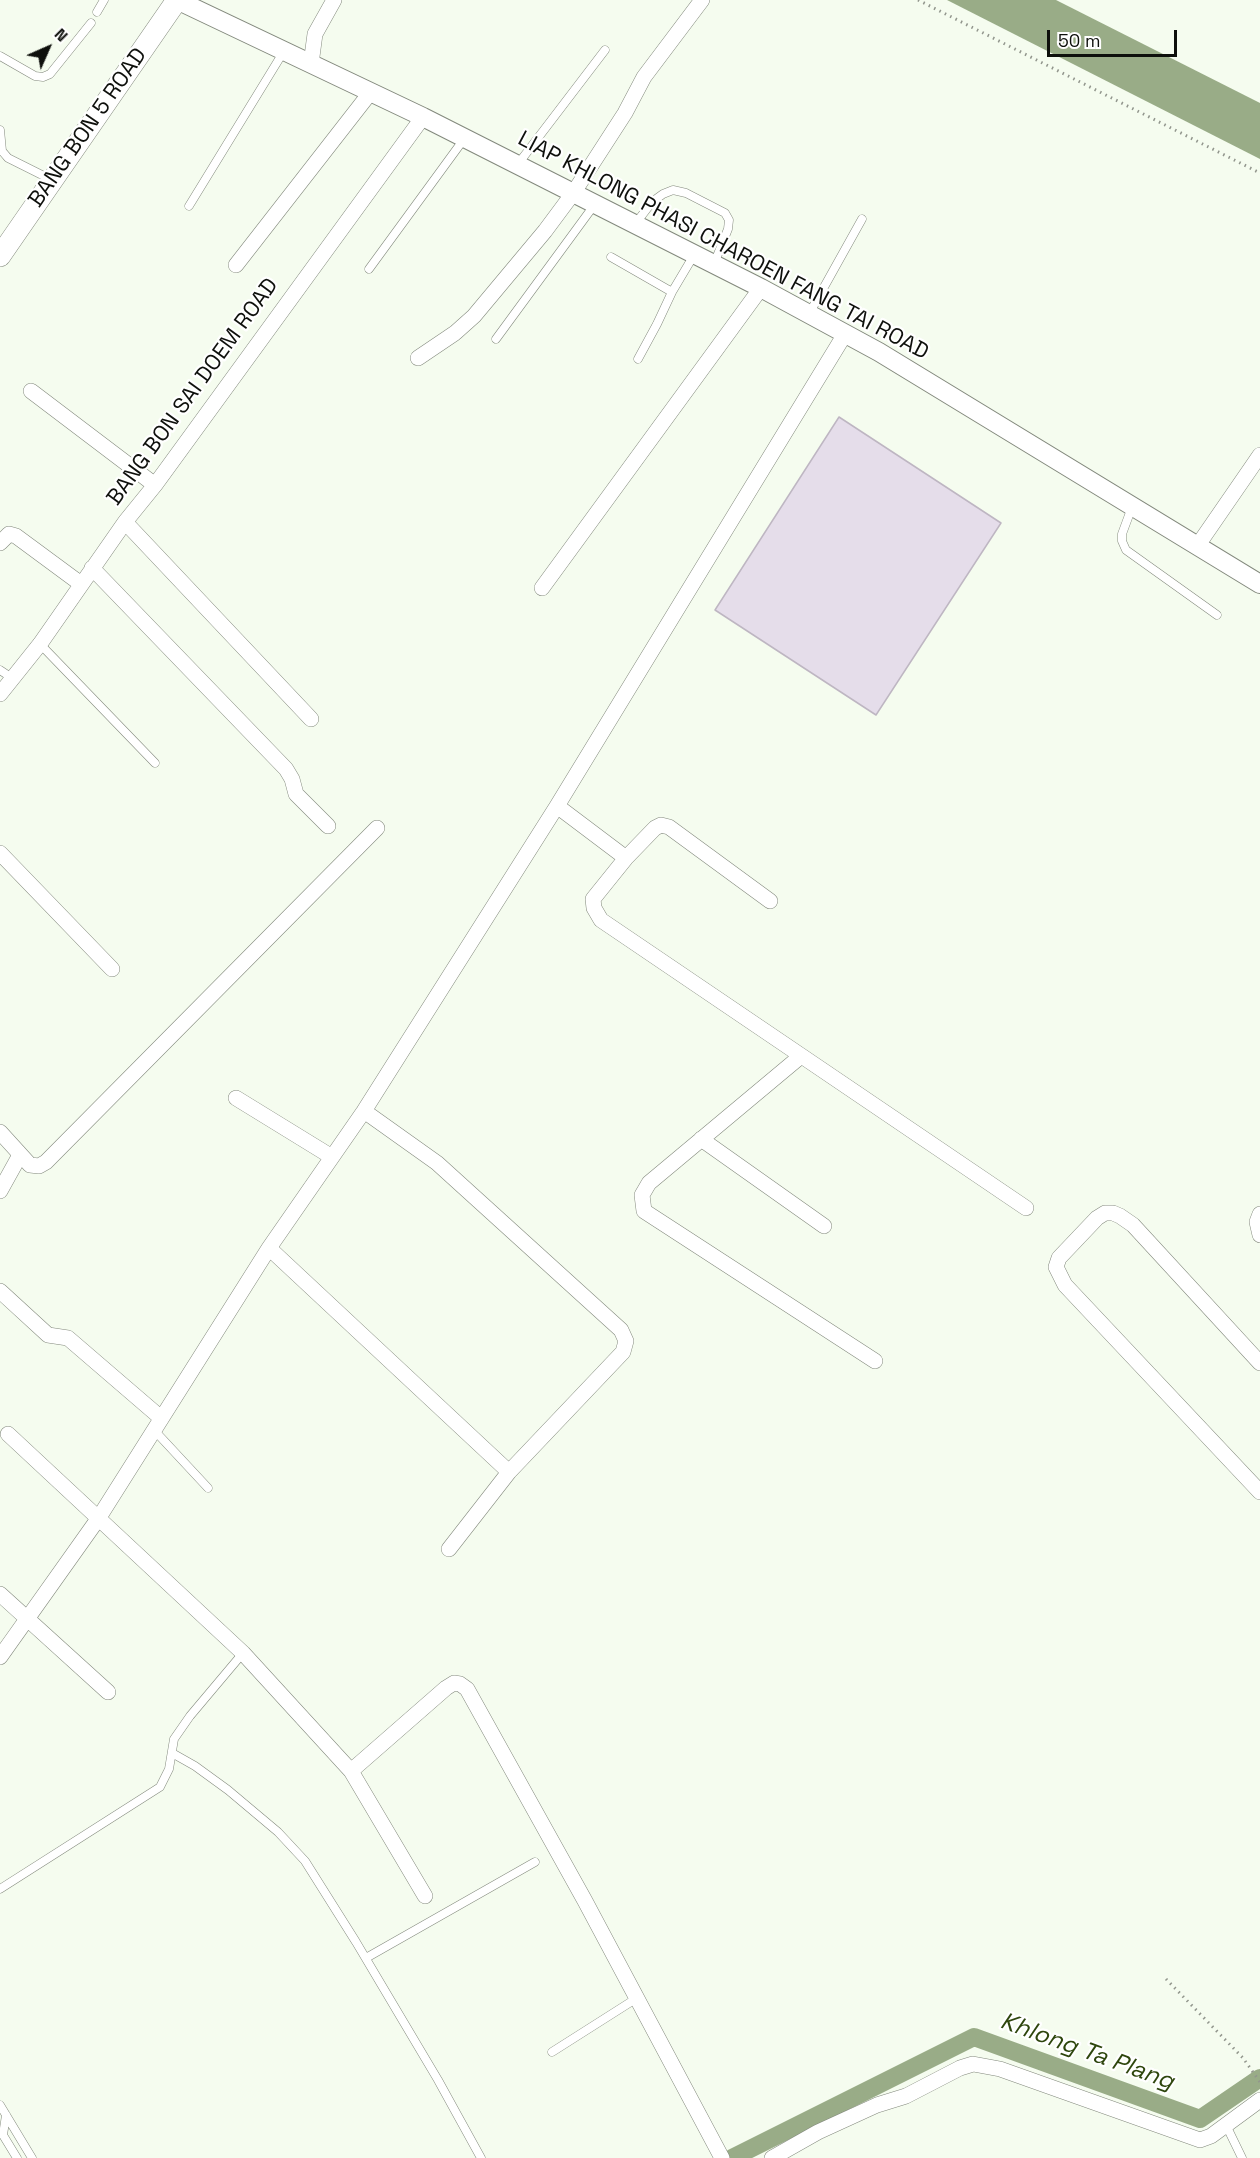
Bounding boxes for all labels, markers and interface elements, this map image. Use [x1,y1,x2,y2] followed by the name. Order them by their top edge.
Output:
[18,18,78,78] north arrow
[1050,18,1180,56] scale bar
[50,24,72,46] text: N
[1058,29,1100,52] text: 50 m
[23,43,153,213] street label: BANG BON 5 ROAD
[513,126,933,366] street label: LIAP KHLONG PHASI CHAROEN FANG TAI ROAD
[102,273,284,511] street label: BANG BON SAI DOEM ROAD
[996,2007,1178,2097] water label: Khlong Ta Plang

